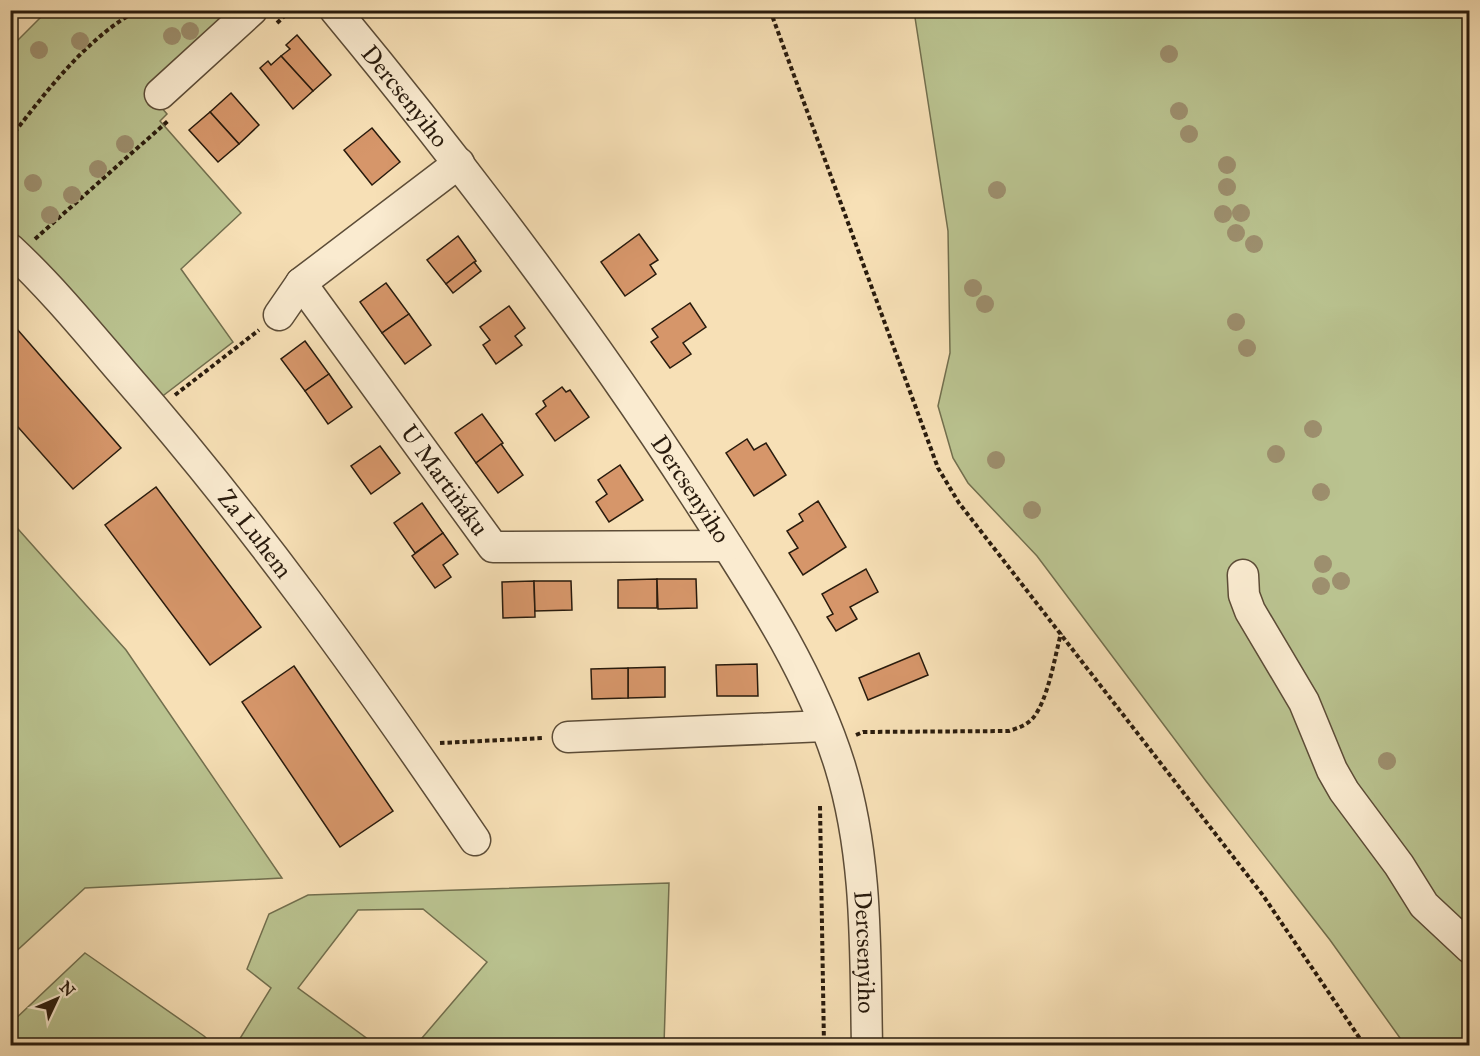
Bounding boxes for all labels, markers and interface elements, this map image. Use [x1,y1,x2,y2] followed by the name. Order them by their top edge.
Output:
[355,39,455,153] street label: Dercsenyiho
[394,419,495,542] street label: U Martiňáku
[645,429,737,549] street label: Dercsenyiho
[211,483,299,584] street label: Za Luhem
[847,890,881,1014] street label: Dercsenyiho
[27,969,87,1029] north arrow
[56,977,79,1001] text: N

